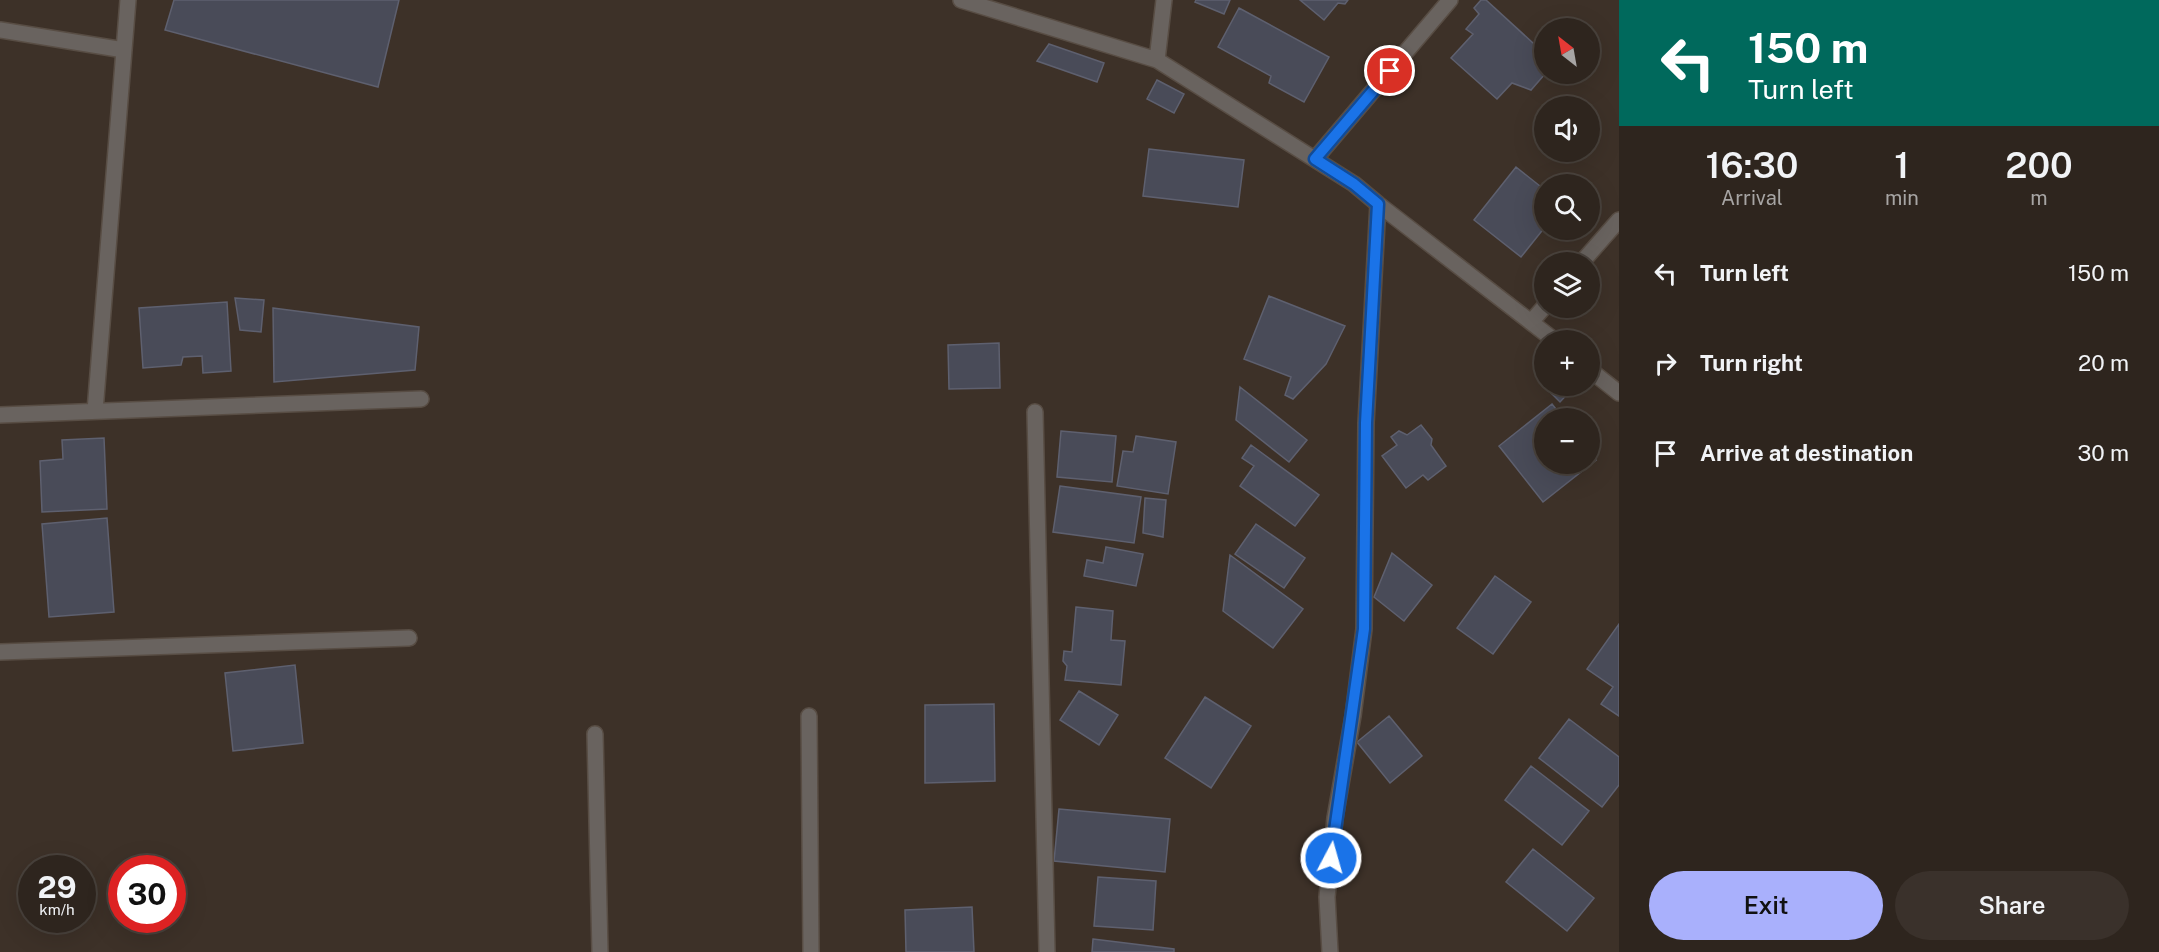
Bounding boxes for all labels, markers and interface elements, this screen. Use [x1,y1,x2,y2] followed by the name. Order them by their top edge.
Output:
[1534,18,1600,84] north arrow
[1534,18,1600,474] map controls
[1748,23,1868,72] text: 150 m
[1649,24,1727,102] icon: left
[1364,45,1415,96] pin
[1373,54,1406,87] icon: arrive
[1748,73,1854,105] text: Turn left
[1534,96,1600,162] button: sound
[1705,144,1798,186] text: 16:30
[1894,144,1909,186] text: 1
[2005,144,2073,186] text: 200
[1534,174,1600,240] button: search
[1721,186,1783,210] text: Arrival
[1885,186,1919,210] text: min
[2030,186,2048,210] text: m
[1534,252,1600,318] button: layers
[1649,257,1682,290] icon: left
[1700,260,1789,286] text: Turn left
[2068,260,2129,286] text: 150 m
[1534,330,1600,396] button: +
[1649,347,1682,380] icon: right
[1700,350,1803,376] text: Turn right
[2078,350,2129,376] text: 20 m
[1534,408,1600,474] button: −
[1649,437,1682,470] icon: arrive
[1700,440,1913,466] text: Arrive at destination
[2077,440,2129,466] text: 30 m
[1299,826,1363,890] position arrow
[108,855,186,933] speed limit sign: 30
[38,869,76,905] text: 29
[1649,871,1883,940] button: Exit
[1895,871,2129,940] button: Share
[39,901,75,918] text: km/h

